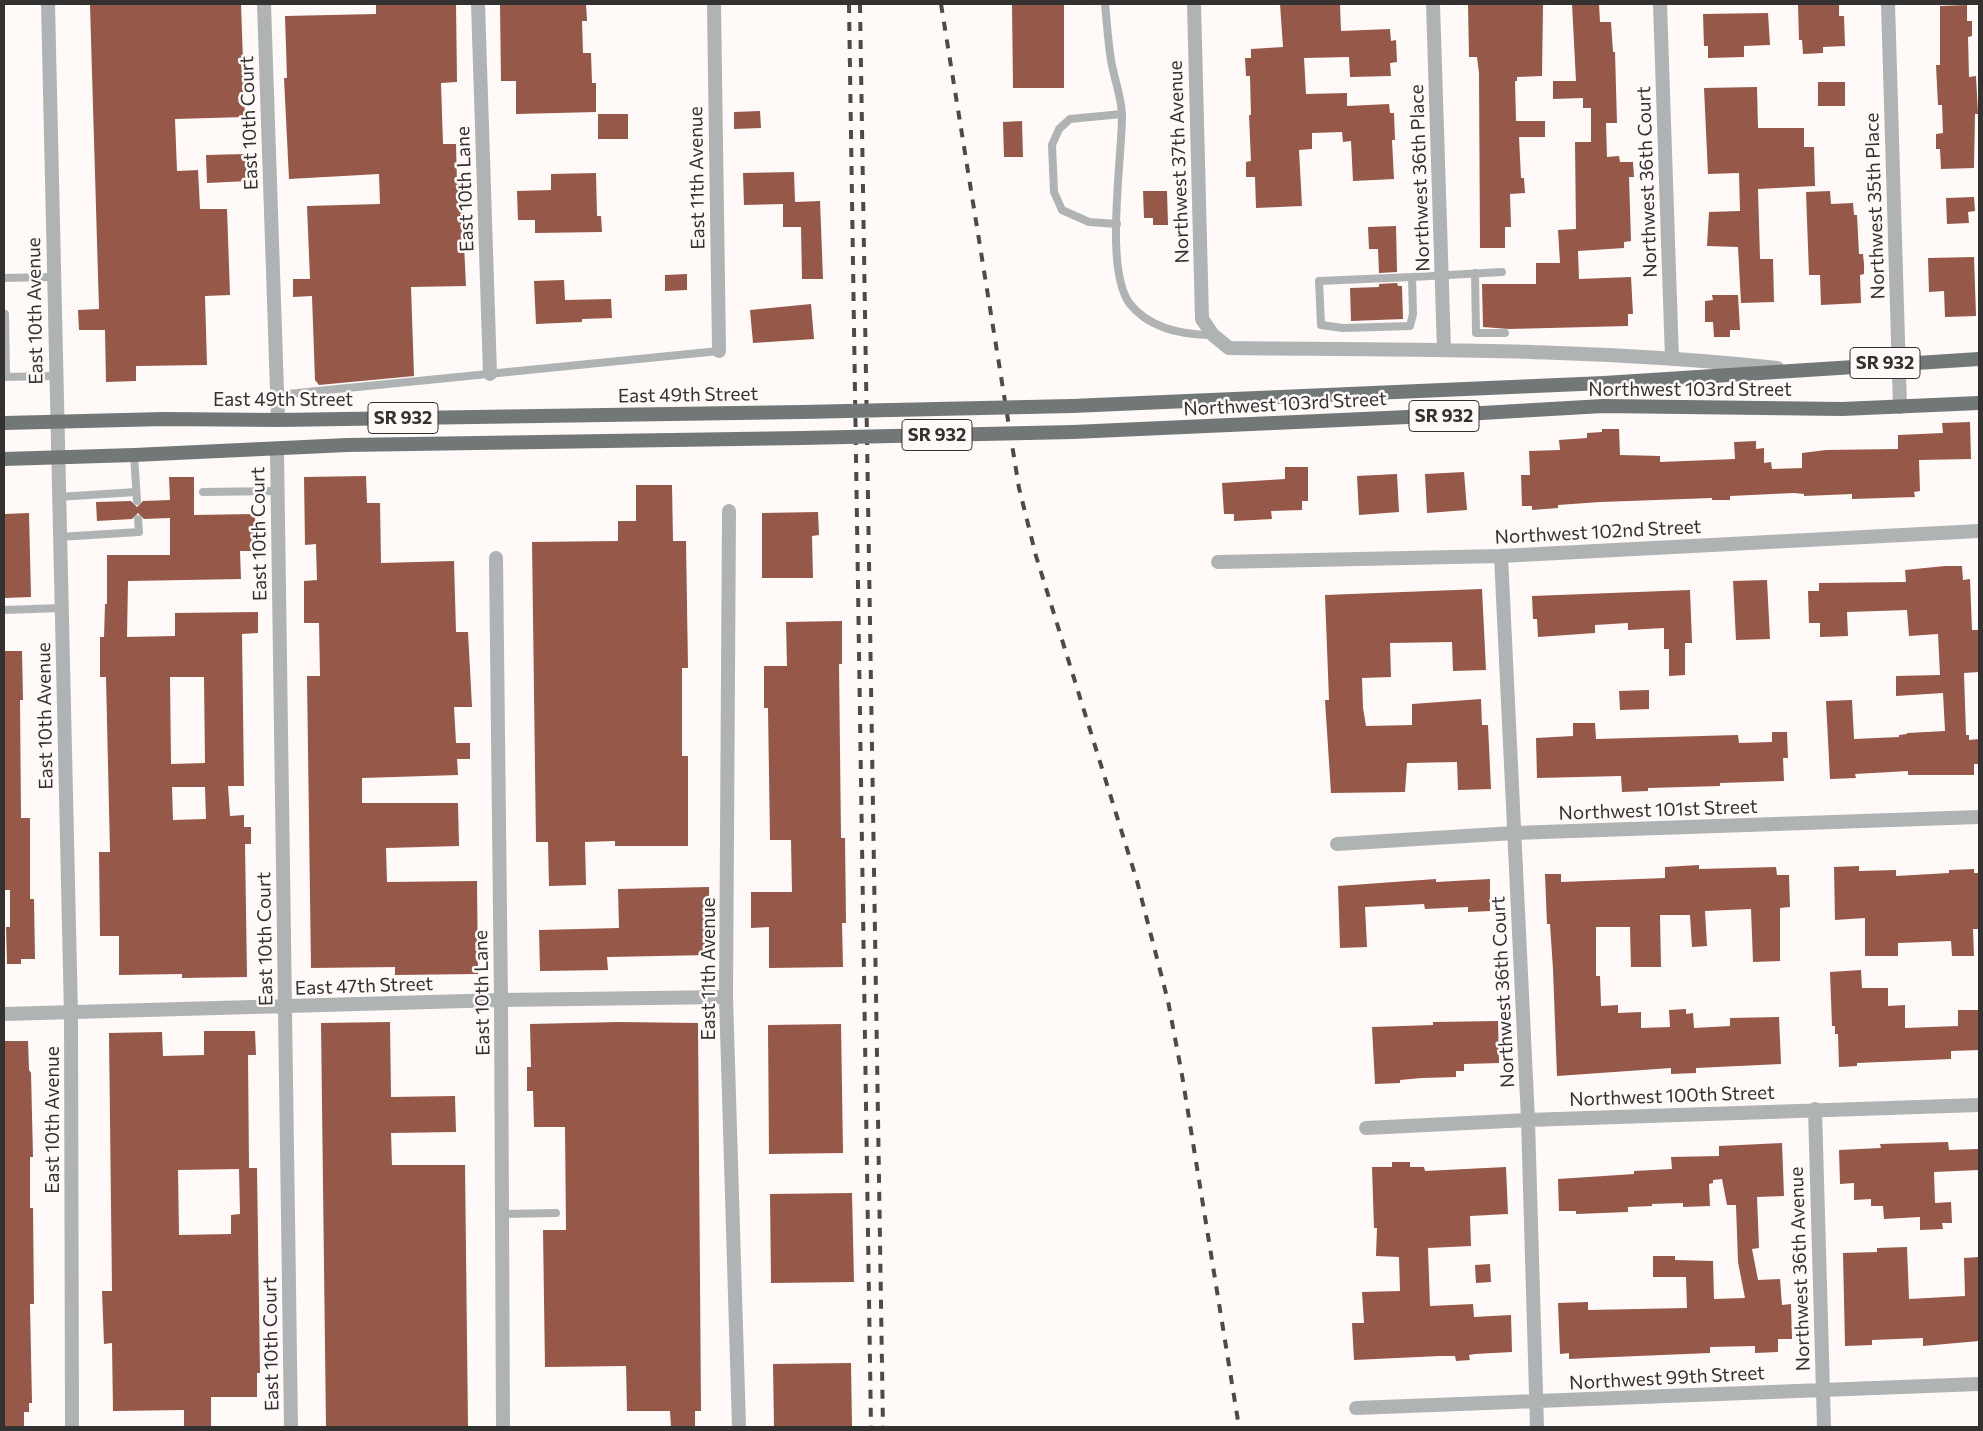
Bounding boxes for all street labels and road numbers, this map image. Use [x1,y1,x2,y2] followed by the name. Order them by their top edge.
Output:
[235,55,263,191] street label: East 10th Court
[1164,60,1194,264] street label: Northwest 37th Avenue
[1405,84,1435,272] street label: Northwest 36th Place
[1632,86,1662,278] street label: Northwest 36th Court
[684,106,710,250] street label: East 11th Avenue
[1860,112,1890,300] street label: Northwest 35th Place
[451,126,479,252] street label: East 10th Lane
[22,237,48,385] street label: East 10th Avenue
[1850,348,1920,378] road number: SR 932
[1588,379,1792,401] street label: Northwest 103rd Street
[618,382,758,408] street label: East 49th Street
[1183,387,1387,421] street label: Northwest 103rd Street
[213,389,353,411] street label: East 49th Street
[1409,401,1479,432] road number: SR 932
[368,402,438,433] road number: SR 932
[902,420,972,450] road number: SR 932
[246,467,272,601] street label: East 10th Court
[1494,515,1702,549] street label: Northwest 102nd Street
[32,642,58,790] street label: East 10th Avenue
[1558,795,1758,825] street label: Northwest 101st Street
[252,872,278,1006] street label: East 10th Court
[1487,896,1519,1088] street label: Northwest 36th Court
[698,897,720,1041] street label: East 11th Avenue
[470,930,494,1056] street label: East 10th Lane
[294,972,434,1000] street label: East 47th Street
[42,1046,64,1194] street label: East 10th Avenue
[1569,1081,1775,1111] street label: Northwest 100th Street
[1785,1166,1815,1372] street label: Northwest 36th Avenue
[258,1277,284,1411] street label: East 10th Court
[1569,1361,1765,1395] street label: Northwest 99th Street

